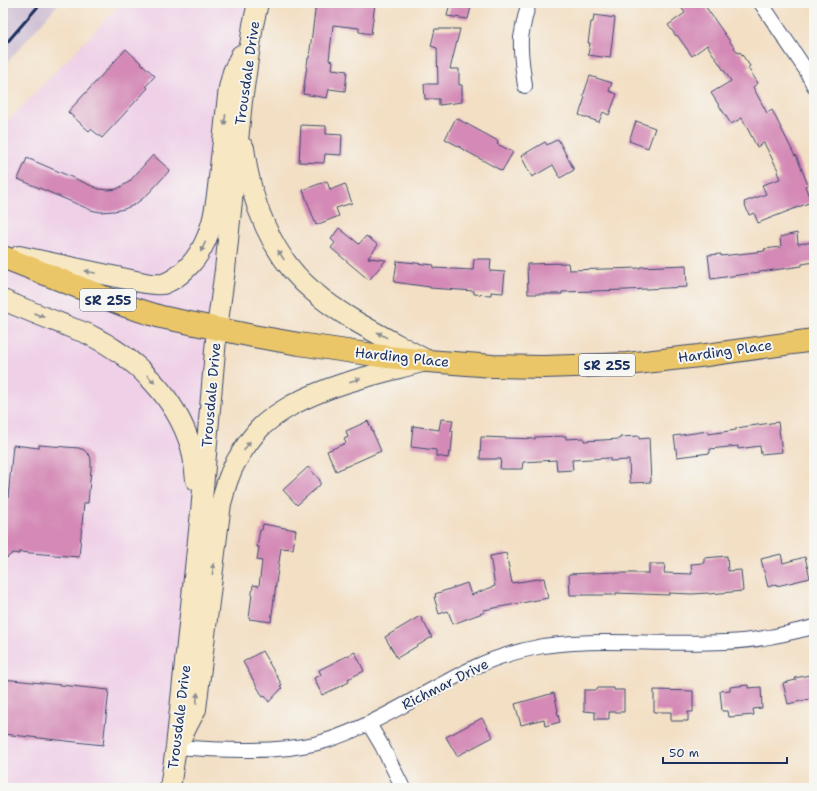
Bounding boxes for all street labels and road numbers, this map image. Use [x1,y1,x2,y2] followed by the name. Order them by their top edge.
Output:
[231,20,263,126] street label: Trousdale Drive
[80,289,136,311] road number: SR 255
[677,335,773,367] street label: Harding Place
[197,342,225,448] street label: Trousdale Drive
[354,343,450,371] street label: Harding Place
[579,354,635,376] road number: SR 255
[399,654,491,714] street label: Richmar Drive
[164,664,194,770] street label: Trousdale Drive

